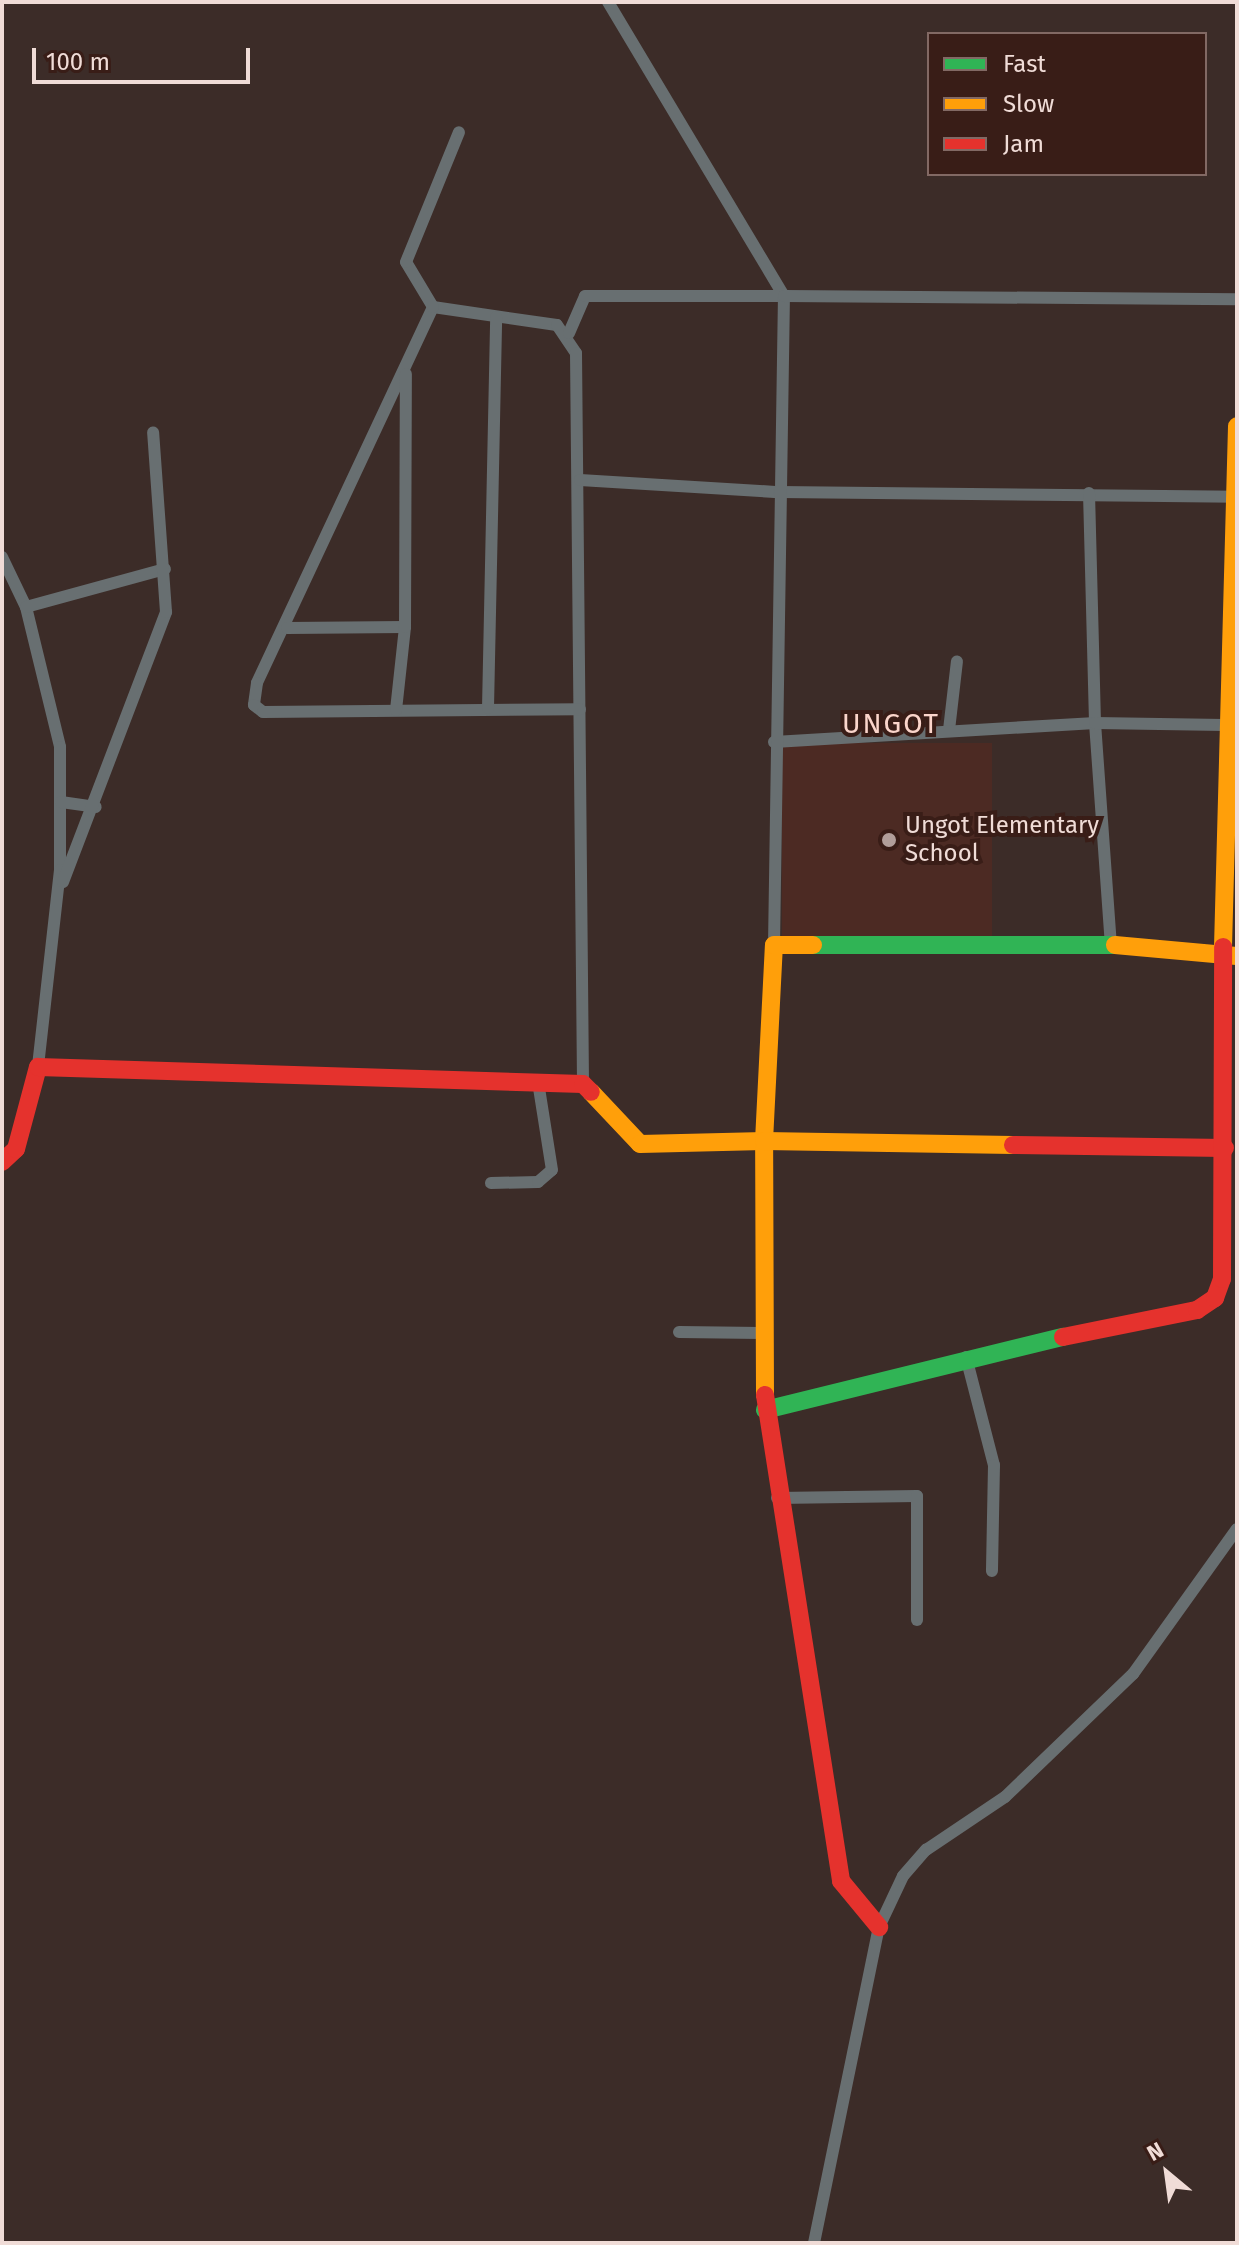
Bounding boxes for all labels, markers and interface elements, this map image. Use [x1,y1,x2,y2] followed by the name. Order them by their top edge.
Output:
[36,32,254,82] scale bar
[927,32,1207,176] legend
[46,48,110,76] text: 100 m
[1003,50,1046,78] text: Fast
[1003,90,1054,118] text: Slow
[1003,130,1044,158] text: Jam
[842,707,940,741] district label: UNGOT
[905,812,1099,868] place label: Ungot Elementary School
[880,831,898,849] marker: Ungot Elementary School
[1127,2133,1207,2213] north arrow
[1142,2136,1168,2167] text: N

